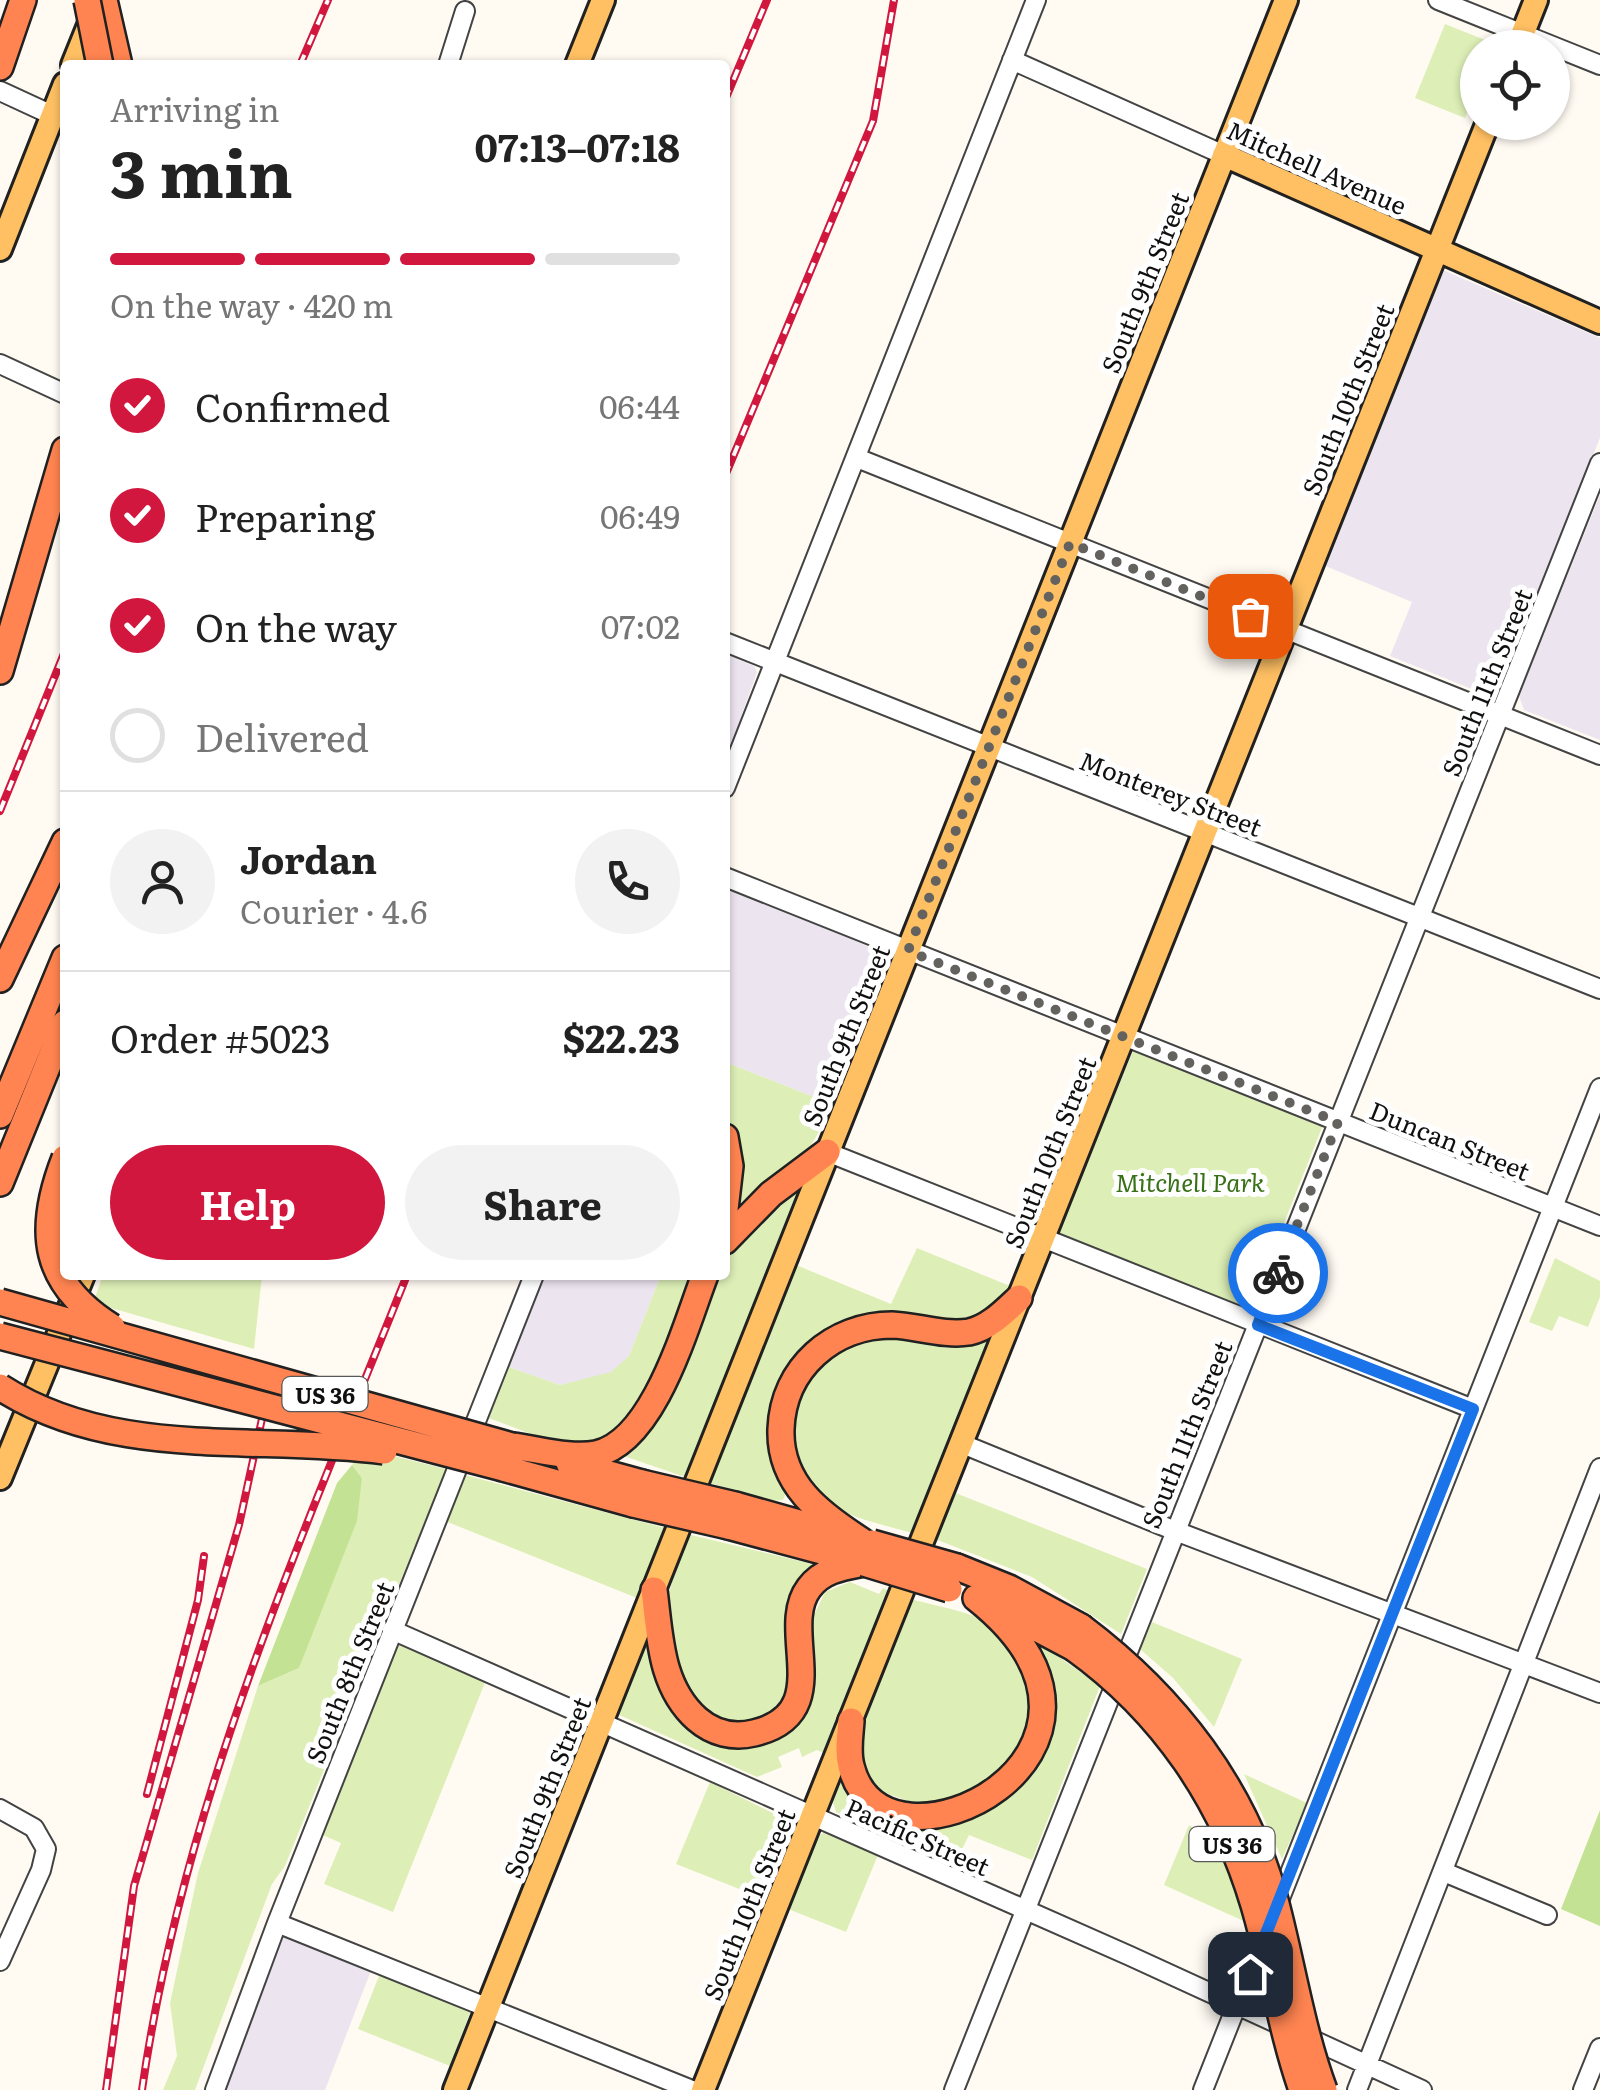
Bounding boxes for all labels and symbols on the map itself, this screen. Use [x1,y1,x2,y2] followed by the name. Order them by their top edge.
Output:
[1221,111,1413,223] street label: Mitchell Avenue
[1091,186,1197,378] street label: South 9th Street
[1292,297,1402,501] street label: South 10th Street
[1208,574,1293,659] pin
[1431,582,1541,782] street label: South 11th Street
[1074,741,1268,845] street label: Monterey Street
[792,939,898,1131] street label: South 9th Street
[994,1050,1104,1254] street label: South 10th Street
[1364,1091,1536,1189] street label: Duncan Street
[1115,1163,1265,1200] park label: Mitchell Park
[1228,1223,1328,1323] courier
[1131,1334,1241,1534] street label: South 11th Street
[282,1377,368,1411] road number: US 36
[296,1576,402,1768] street label: South 8th Street
[493,1691,599,1883] street label: South 9th Street
[840,1788,996,1884] street label: Pacific Street
[693,1802,803,2006] street label: South 10th Street
[1190,1827,1274,1861] road number: US 36
[1208,1932,1293,2017] pin

